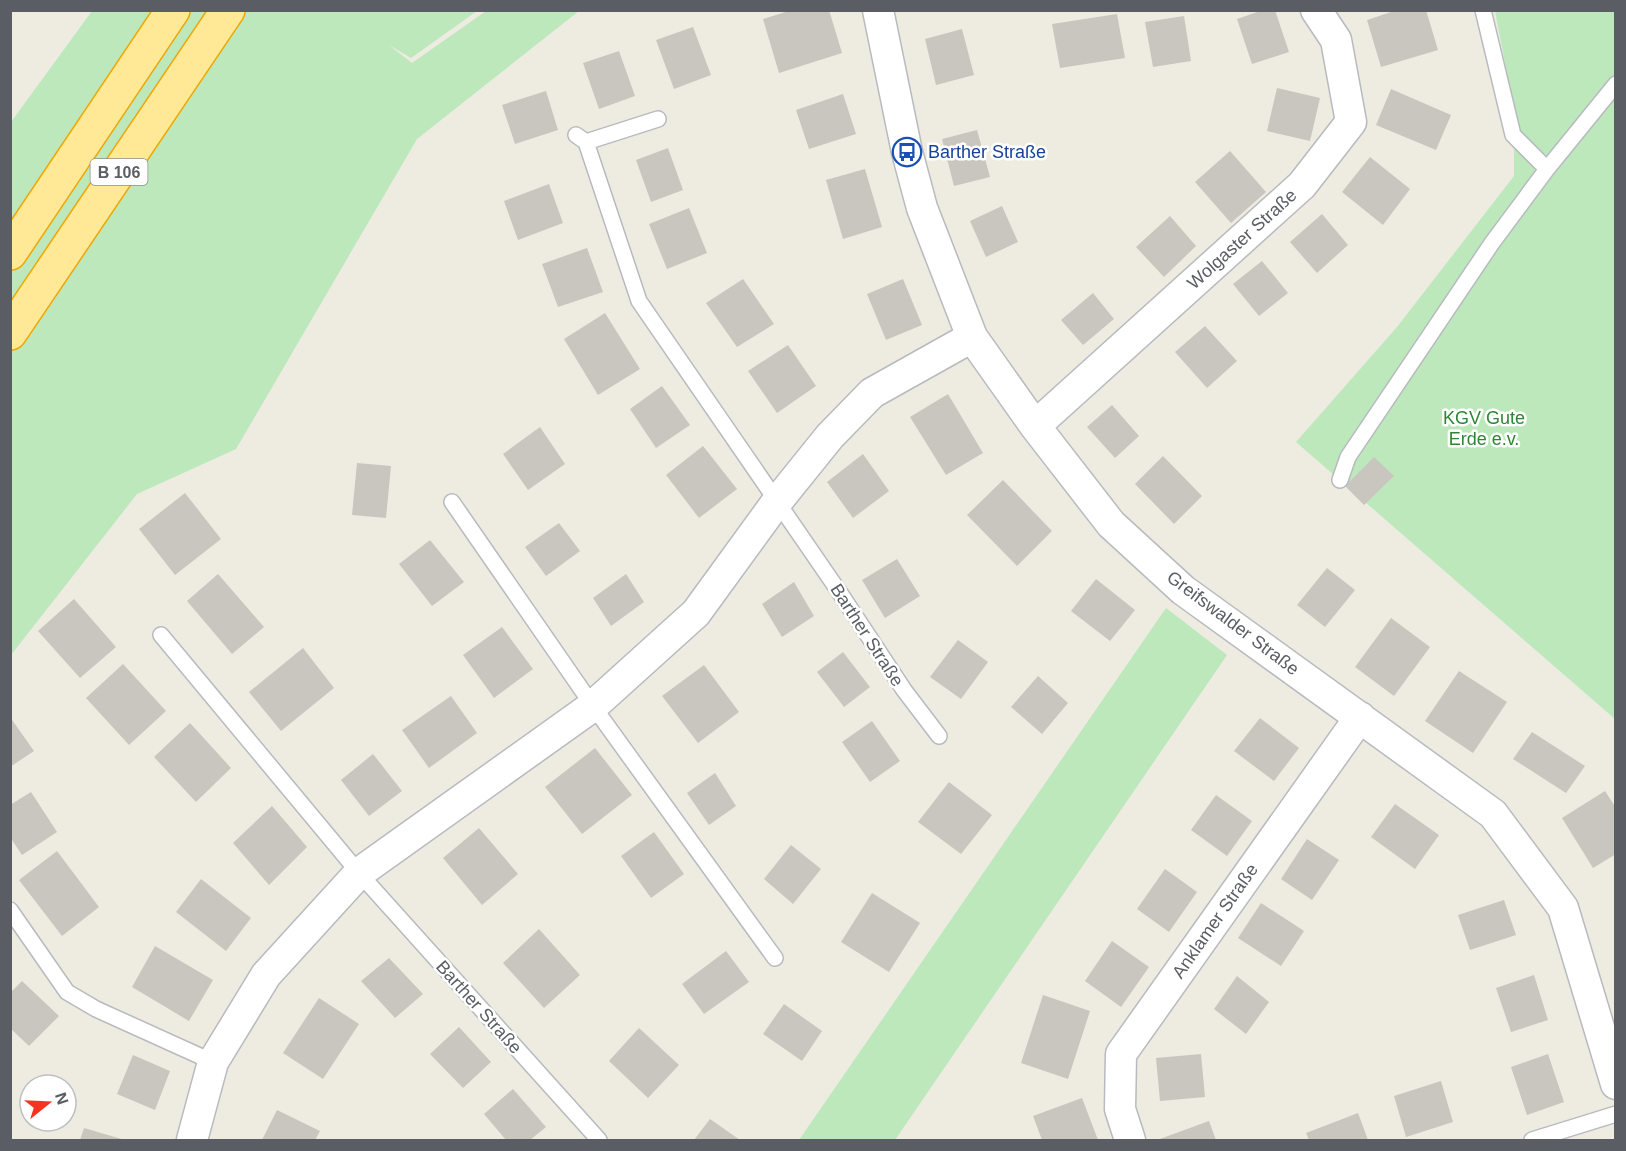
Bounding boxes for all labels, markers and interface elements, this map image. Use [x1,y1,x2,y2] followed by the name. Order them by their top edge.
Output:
[891,136,923,168] bus stop icon: Barther Straße
[928,142,1046,162] place label: Barther Straße
[90,159,148,185] road number: B 106
[1183,185,1301,293] street label: Wolgaster Straße
[1443,408,1525,449] park label: KGV Gute Erde e.v.
[1163,567,1303,679] street label: Greifswalder Straße
[826,580,908,690] street label: Barther Straße
[1168,860,1262,982] street label: Anklamer Straße
[432,956,526,1058] street label: Barther Straße
[18,1073,78,1133] north arrow
[52,1090,72,1107] text: N

